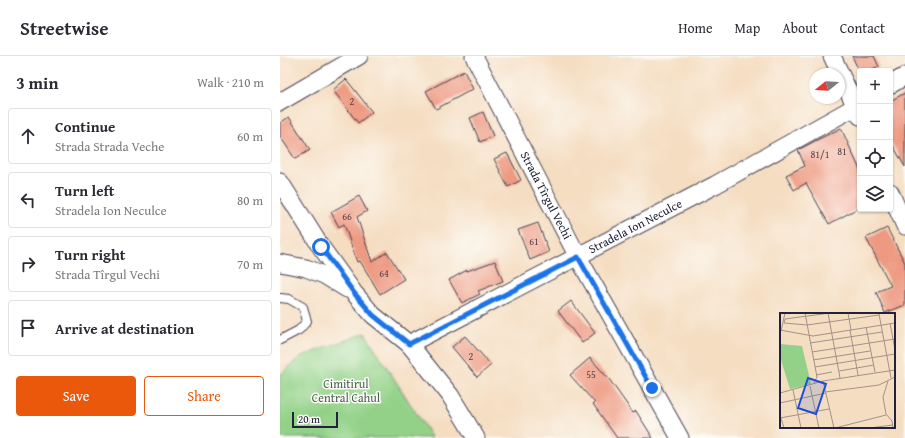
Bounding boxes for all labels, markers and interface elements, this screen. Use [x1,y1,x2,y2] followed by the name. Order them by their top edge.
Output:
[20,14,109,42] text: Streetwise
[678,18,713,38] text: Home
[735,18,760,38] text: Map
[782,18,818,38] text: About
[840,18,885,38] text: Contact
[809,68,845,104] north arrow
[857,68,893,212] map controls
[857,68,893,104] button: +
[16,70,58,95] text: 3 min
[197,73,264,92] text: Walk · 210 m
[350,94,355,109] house number: 2
[857,104,893,140] button: −
[55,116,116,137] text: Continue
[17,125,39,147] icon: ahead
[237,127,263,146] text: 60 m
[55,137,164,156] text: Strada Strada Veche
[857,140,893,176] button: locate
[837,144,847,159] house number: 81
[810,147,830,162] house number: 81/1
[517,148,577,243] street label: Strada Tîrgul Vechi
[857,176,893,212] button: layers
[55,180,114,201] text: Turn left
[17,189,39,211] icon: left
[237,191,263,210] text: 80 m
[585,194,685,257] street label: Stradela Ion Neculce
[55,201,167,220] text: Stradela Ion Neculce
[342,209,352,224] house number: 66
[529,234,539,249] house number: 61
[312,238,330,256] route start
[55,244,126,265] text: Turn right
[17,253,39,275] icon: right
[237,255,263,274] text: 70 m
[55,265,160,284] text: Strada Tîrgul Vechi
[379,266,389,281] house number: 64
[780,313,895,428] inset map
[17,317,39,339] icon: arrive
[55,318,194,339] text: Arrive at destination
[469,349,474,364] house number: 2
[586,367,596,382] house number: 55
[312,375,381,406] park label: Cimitirul Central Cahul
[16,376,136,416] button: Save
[144,376,264,416] button: Share
[643,379,661,397] route end
[292,410,338,429] scale bar
[298,411,320,427] text: 20 m

